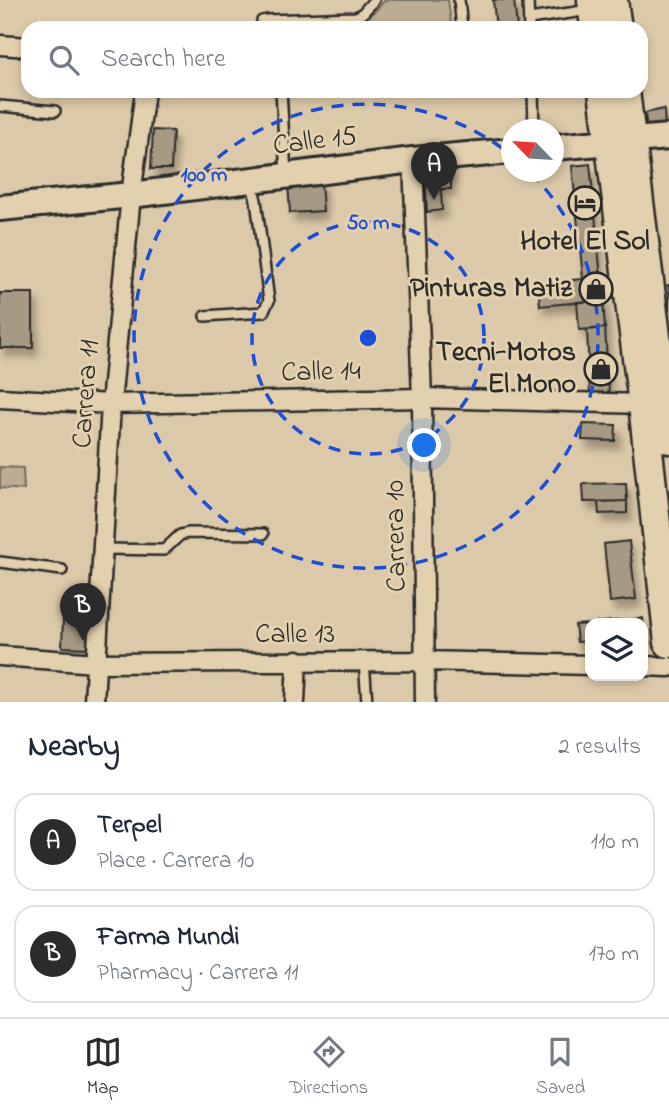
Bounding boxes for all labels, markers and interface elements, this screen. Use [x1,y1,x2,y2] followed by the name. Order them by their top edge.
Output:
[21,21,648,98] search box
[45,41,83,79] icon: search
[101,41,226,79] text: Search here
[271,117,359,167] street label: Calle 15
[501,119,564,182] north arrow
[411,142,457,200] pin: A
[181,161,227,191] text: 100 m
[566,184,604,222] hotel icon: Hotel El Sol
[347,209,389,239] text: 50 m
[520,222,650,263] place label: Hotel El Sol
[410,269,573,310] place label: Pinturas Matiz
[577,270,615,308] shop icon: Pinturas Matiz
[356,326,380,350] centre of rings
[436,333,576,406] place label: Tecni-Motos El Mono
[63,338,111,450] street label: Carrera 11
[582,350,620,388] shop icon: Tecni-Motos El Mono
[281,352,362,394] street label: Calle 14
[407,428,441,462] your location
[376,480,418,592] street label: Carrera 10
[60,583,106,641] pin: B
[255,615,335,656] street label: Calle 13
[585,618,648,681] map controls
[585,618,648,681] button: layers
[28,726,120,770] text: Nearby
[558,731,641,764] text: 2 results
[97,807,162,845] text: Terpel
[46,826,60,859] text: A
[591,826,639,859] text: 110 m
[97,845,254,878] text: Place · Carrera 10
[97,919,239,957] text: Farma Mundi
[45,938,61,971] text: B
[589,938,639,971] text: 170 m
[97,957,299,990] text: Pharmacy · Carrera 11
[84,1033,122,1102] tab: Map
[289,1033,368,1102] tab: Directions
[536,1033,585,1102] tab: Saved

